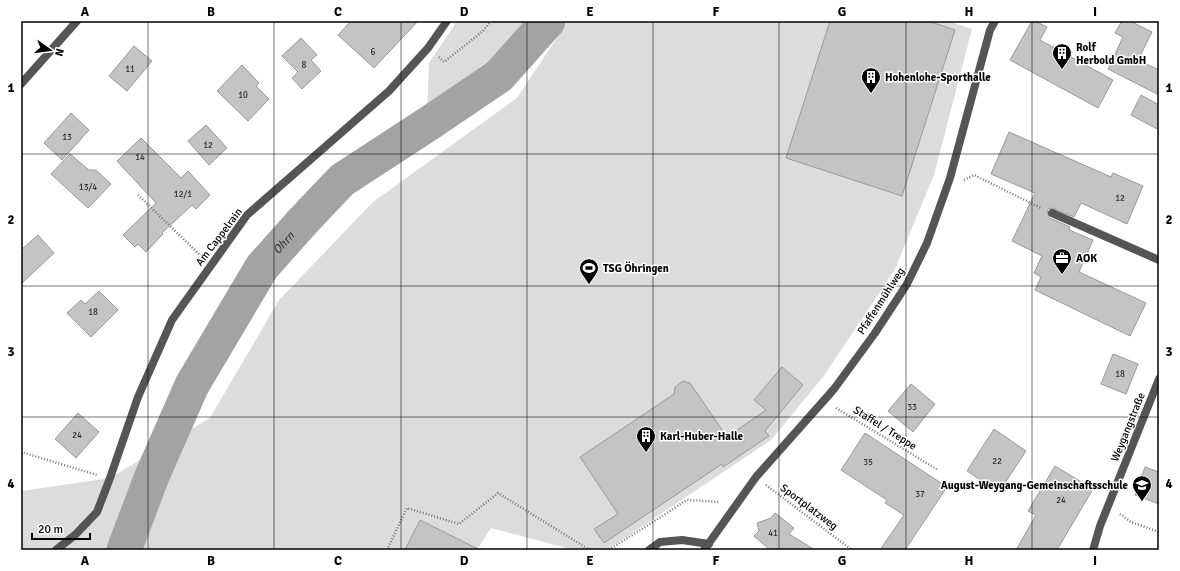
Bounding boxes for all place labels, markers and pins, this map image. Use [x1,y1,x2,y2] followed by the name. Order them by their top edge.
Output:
[1076,41,1146,67] place label: Rolf Herbold GmbH
[1051,42,1073,70] building icon: Rolf Herbold GmbH
[860,66,882,94] building icon: Hohenlohe-Sporthalle
[885,71,991,84] place label: Hohenlohe-Sporthalle
[1051,247,1073,275] office icon: AOK
[1076,252,1097,265] place label: AOK
[578,257,600,285] sports icon: TSG Öhringen
[603,261,669,275] place label: TSG Öhringen
[635,425,657,453] building icon: Karl-Huber-Halle
[660,430,744,443] place label: Karl-Huber-Halle
[1131,474,1153,502] school or university icon: August-Weygang-Gemeinschaftsschule
[941,479,1129,492] place label: August-Weygang-Gemeinschaftsschule

